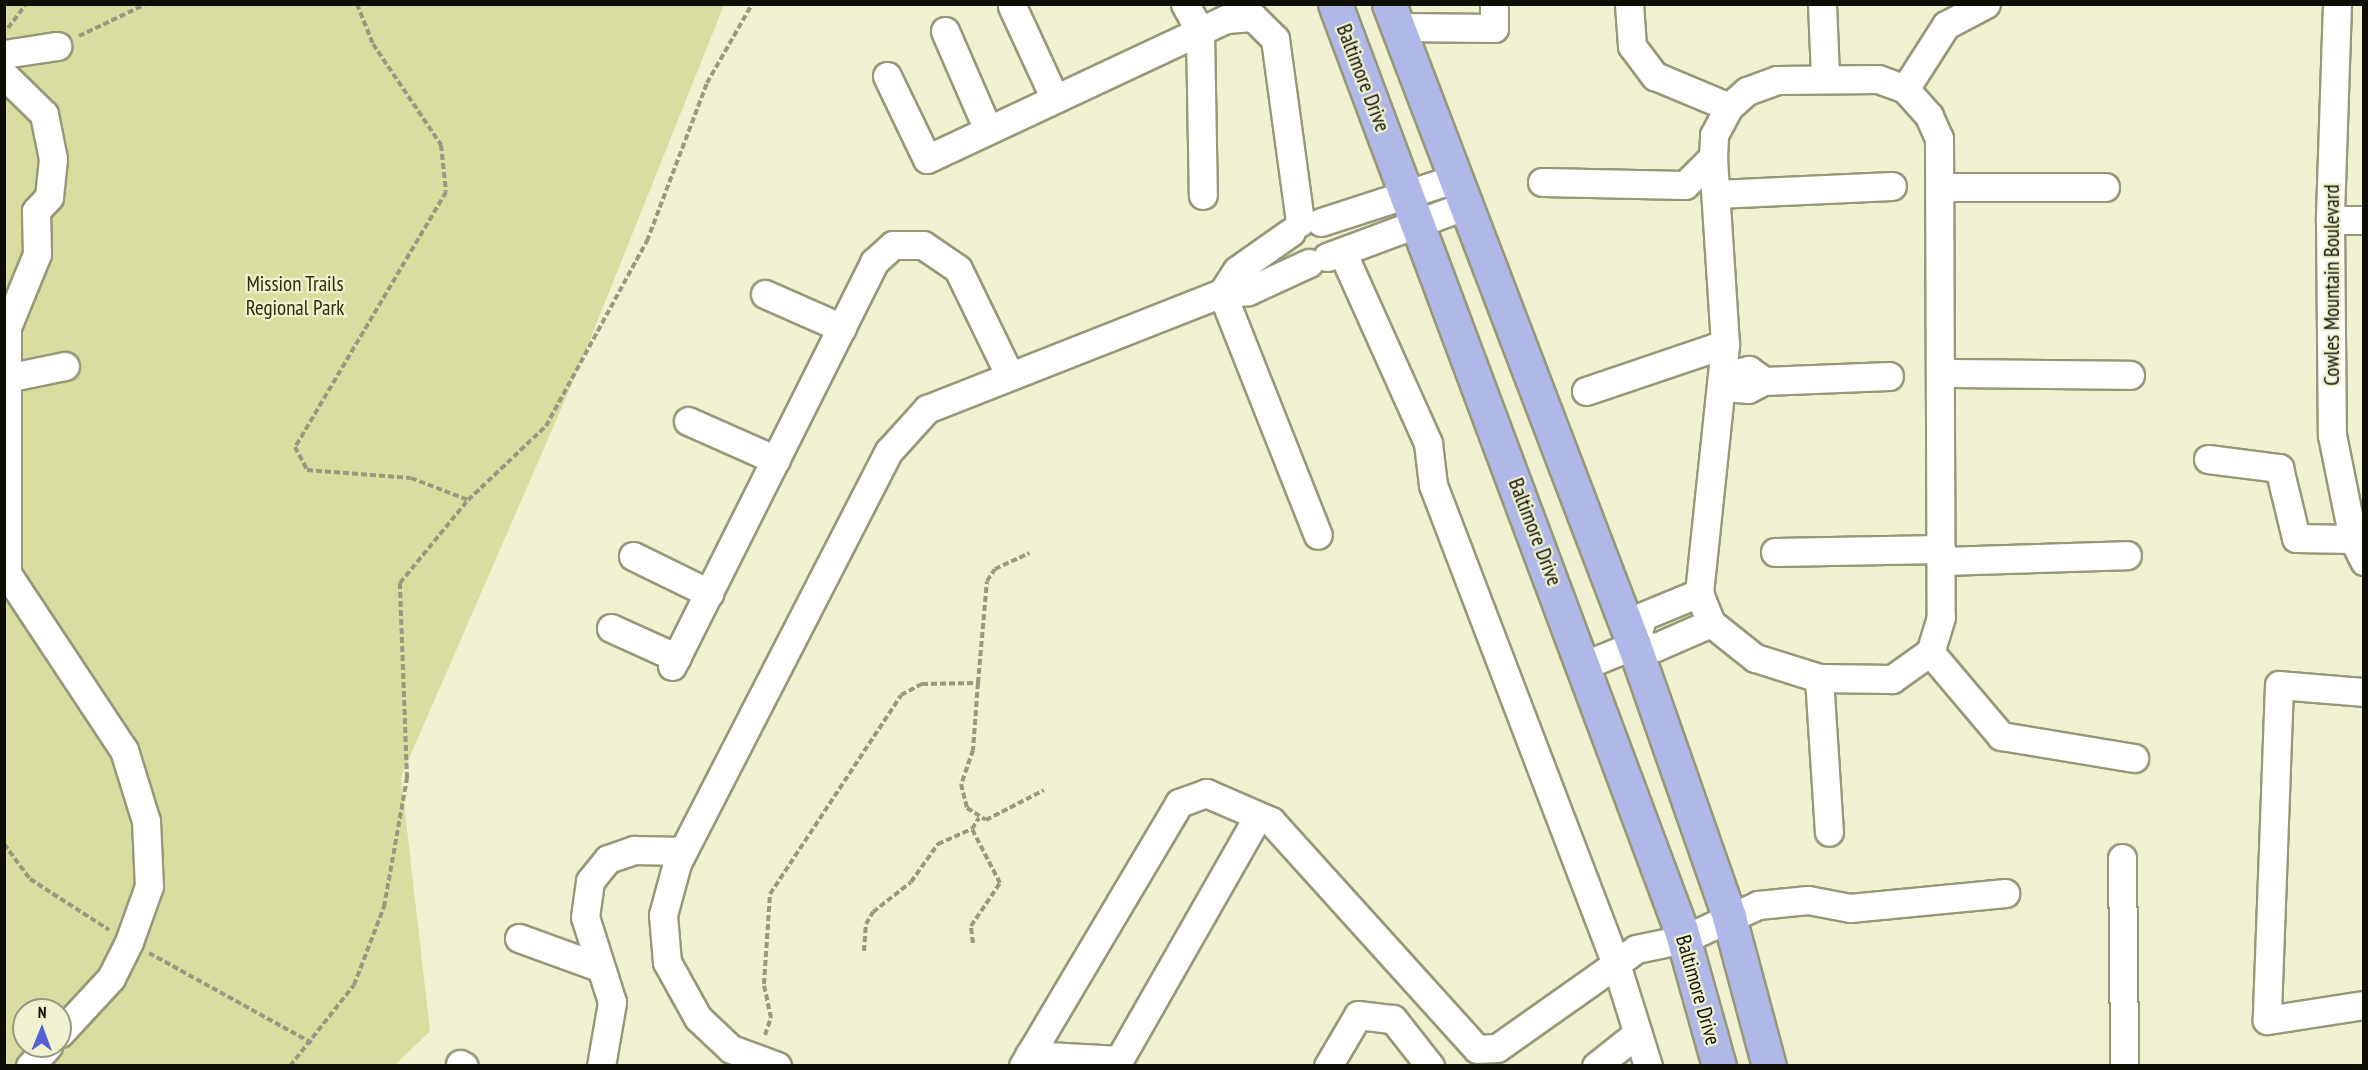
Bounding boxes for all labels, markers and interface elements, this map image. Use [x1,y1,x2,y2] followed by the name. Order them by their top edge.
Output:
[1331,21,1395,135] street label: Baltimore Drive
[2319,184,2345,386] street label: Cowles Mountain Boulevard
[246,271,344,321] park label: Mission Trails Regional Park
[1503,475,1567,589] street label: Baltimore Drive
[1670,932,1726,1048] street label: Baltimore Drive
[12,998,72,1058] north arrow
[38,1002,47,1022] text: N

